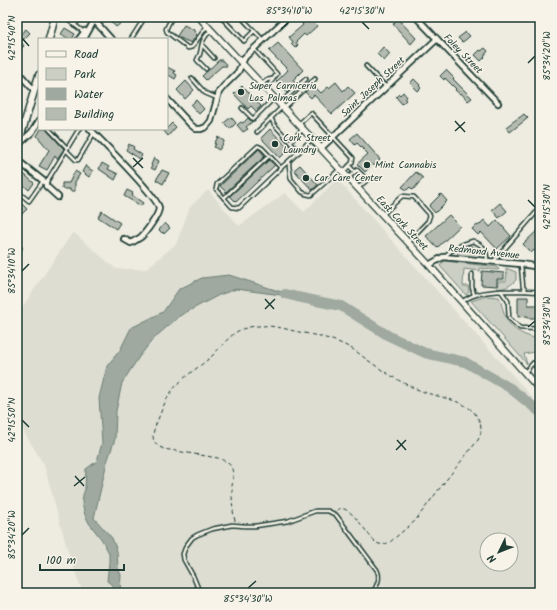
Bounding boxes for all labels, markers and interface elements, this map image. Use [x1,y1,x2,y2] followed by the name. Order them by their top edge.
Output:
[266,3,313,19] text: 85°34'10"W
[339,3,385,19] text: 42°15'30"N
[4,15,20,61] text: 42°15'40"N
[440,30,486,78] street label: Foley Street
[539,31,555,81] text: 85°34'20"W
[38,38,168,130] legend
[74,45,99,64] text: Road
[337,53,409,121] street label: Saint Joseph Street
[74,65,96,84] text: Park
[249,78,317,106] place label: Super Carniceria Las Palmas
[74,85,104,104] text: Water
[236,87,246,97] marker: Super Carniceria Las Palmas
[74,105,114,124] text: Building
[283,130,331,158] place label: Cork Street Laundry
[270,139,280,149] marker: Cork Street Laundry
[375,157,437,173] place label: Mint Cannabis
[362,160,372,170] marker: Mint Cannabis
[314,170,383,186] place label: Car Care Center
[301,173,311,183] marker: Car Care Center
[539,184,555,230] text: 42°15'30"N
[372,192,432,254] street label: East Cork Street
[448,240,521,264] street label: Redmond Avenue
[4,247,20,294] text: 85°34'10"W
[539,296,555,346] text: 85°34'30"W
[4,397,20,443] text: 42°15'50"N
[4,510,20,560] text: 85°34'20"W
[479,532,519,572] north arrow
[40,546,124,572] scale bar
[483,549,501,567] text: N
[46,551,77,570] text: 100 m
[223,591,273,607] text: 85°34'30"W

